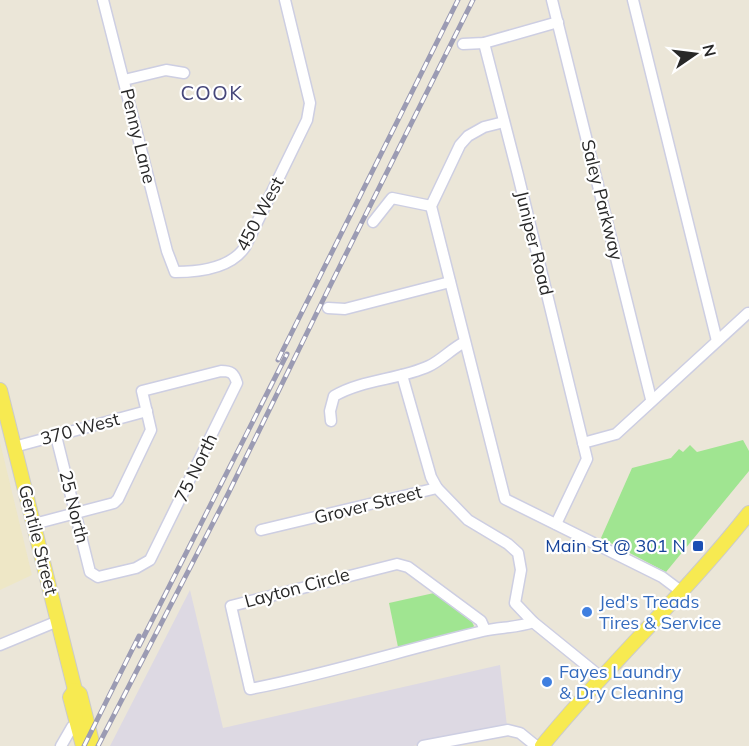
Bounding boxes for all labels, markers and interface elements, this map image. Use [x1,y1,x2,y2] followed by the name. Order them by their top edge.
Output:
[665,24,725,84] north arrow
[698,42,721,59] text: N
[181,80,243,105] district label: COOK
[116,86,161,186] street label: Penny Lane
[576,137,629,263] street label: Saley Parkway
[230,173,289,255] street label: 450 West
[510,188,559,298] street label: Juniper Road
[38,407,122,450] street label: 370 West
[169,430,222,506] street label: 75 North
[54,468,95,546] street label: 25 North
[312,480,424,529] street label: Grover Street
[14,482,63,597] street label: Gentile Street
[545,534,686,557] place label: Main St @ 301 N
[691,539,705,553] marker: Main St @ 301 N
[242,562,352,613] street label: Layton Circle
[599,590,721,634] place label: Jed's Treads Tires & Service
[580,605,594,619] marker: Jed's Treads Tires & Service
[559,660,684,704] place label: Fayes Laundry & Dry Cleaning
[540,675,554,689] marker: Fayes Laundry & Dry Cleaning

